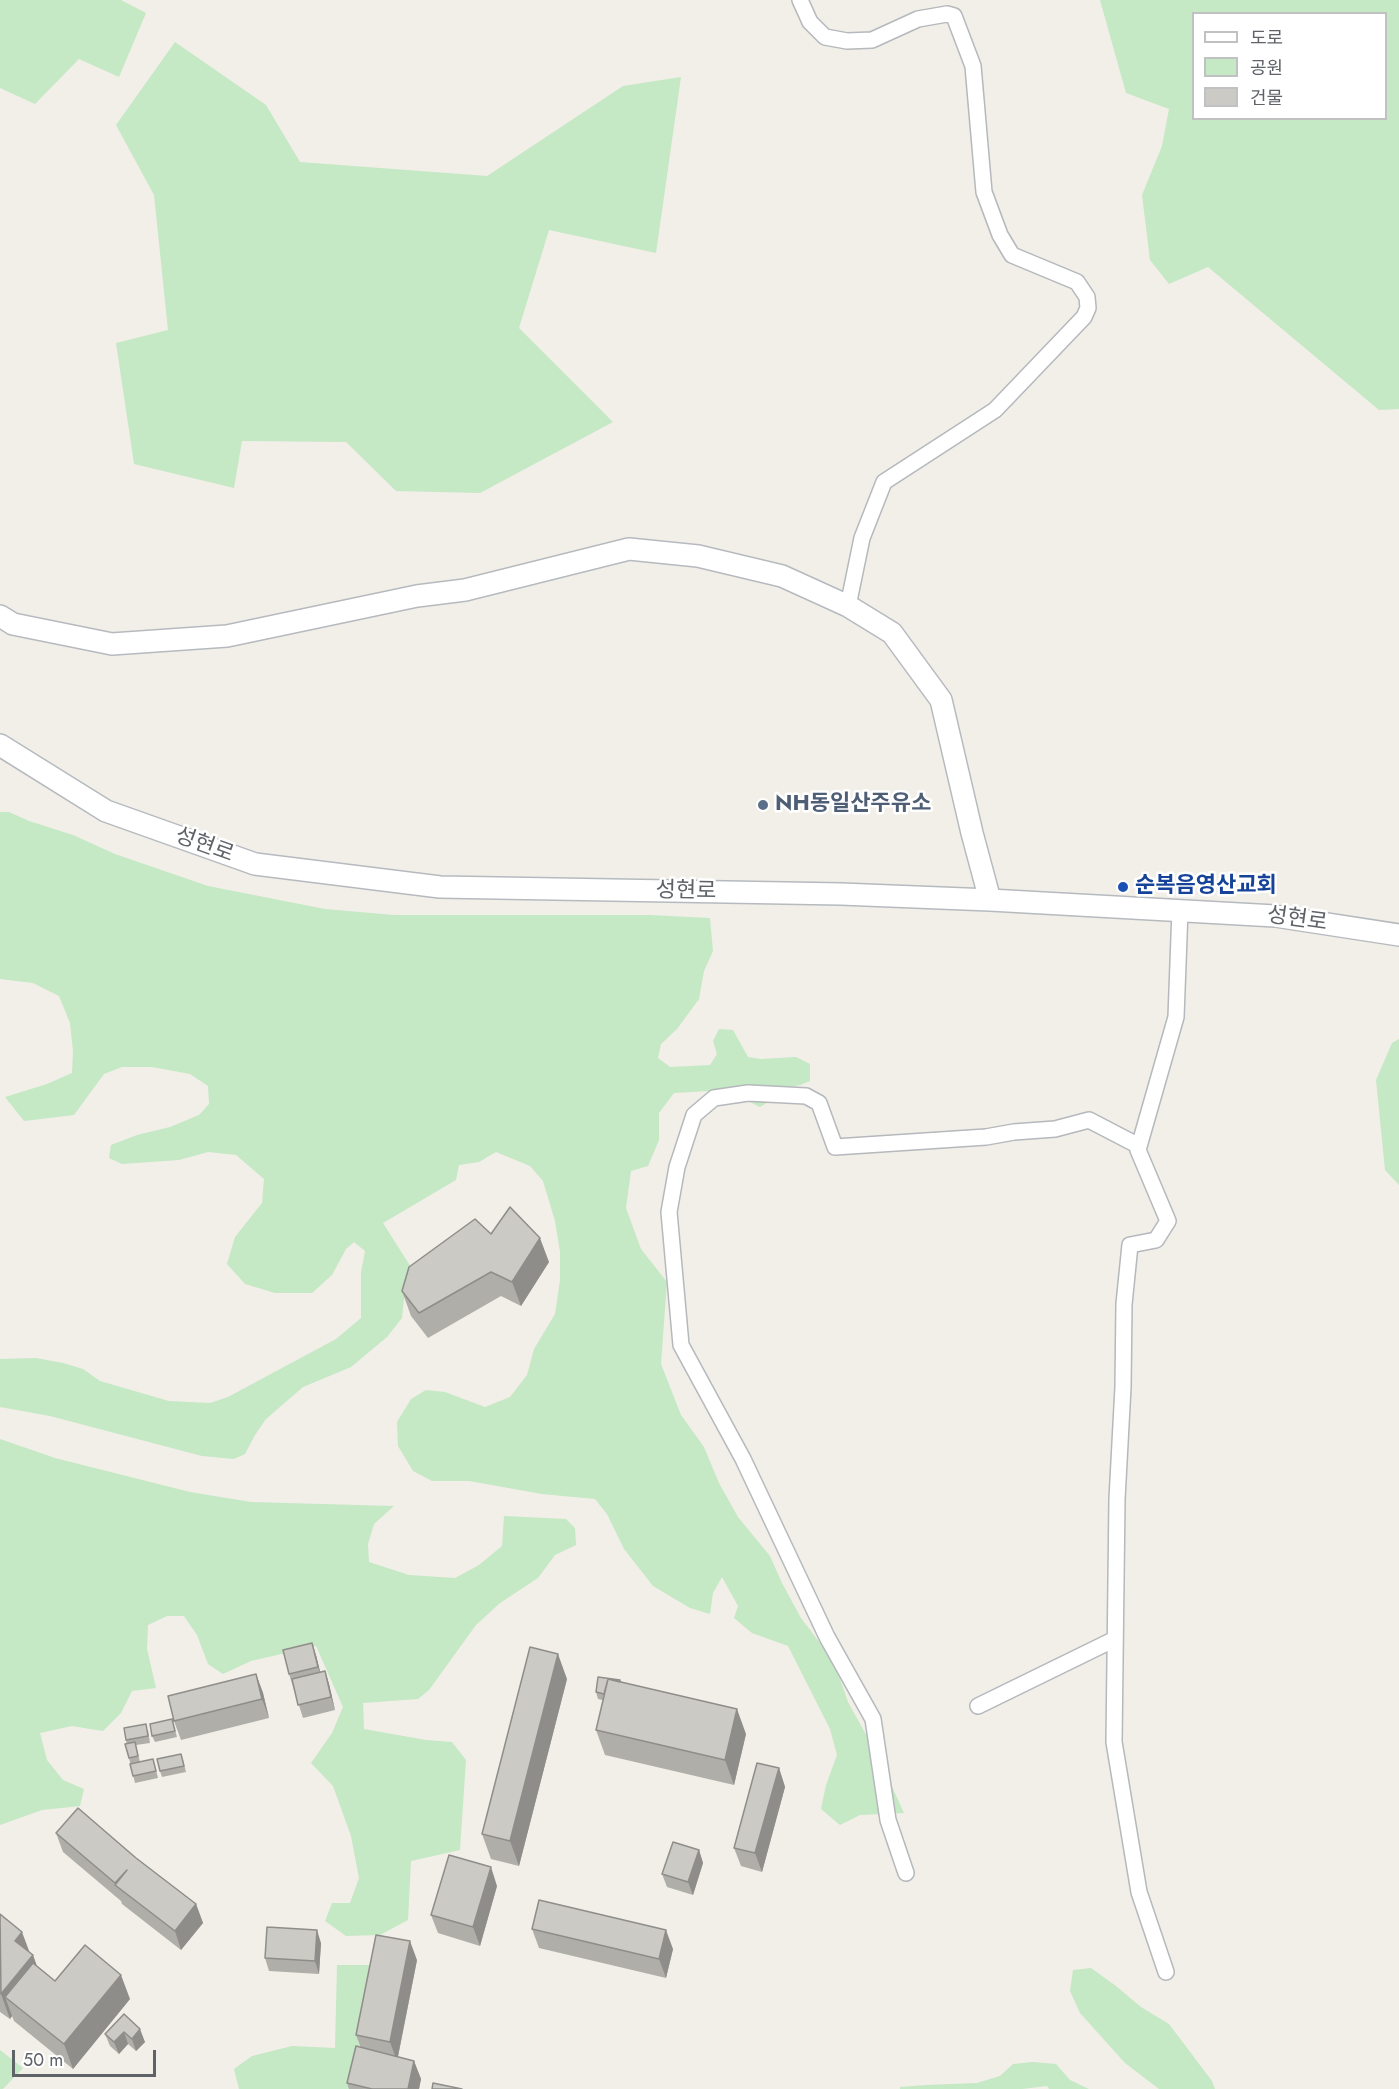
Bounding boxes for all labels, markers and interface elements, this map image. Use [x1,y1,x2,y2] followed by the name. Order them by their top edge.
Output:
[1192,12,1387,120] legend
[1250,25,1283,51] text: 도로
[1250,55,1283,81] text: 공원
[1250,85,1283,111] text: 건물
[775,792,931,818] place label: NH동일산주유소
[756,798,770,812] marker: NH동일산주유소
[171,823,237,869] street label: 성현로
[1135,874,1277,900] place label: 순복음영산교회
[655,878,717,906] street label: 성현로
[1116,880,1130,894] marker: 순복음영산교회
[1265,903,1329,937] street label: 성현로
[15,2038,159,2076] scale bar
[23,2047,63,2073] text: 50 m

